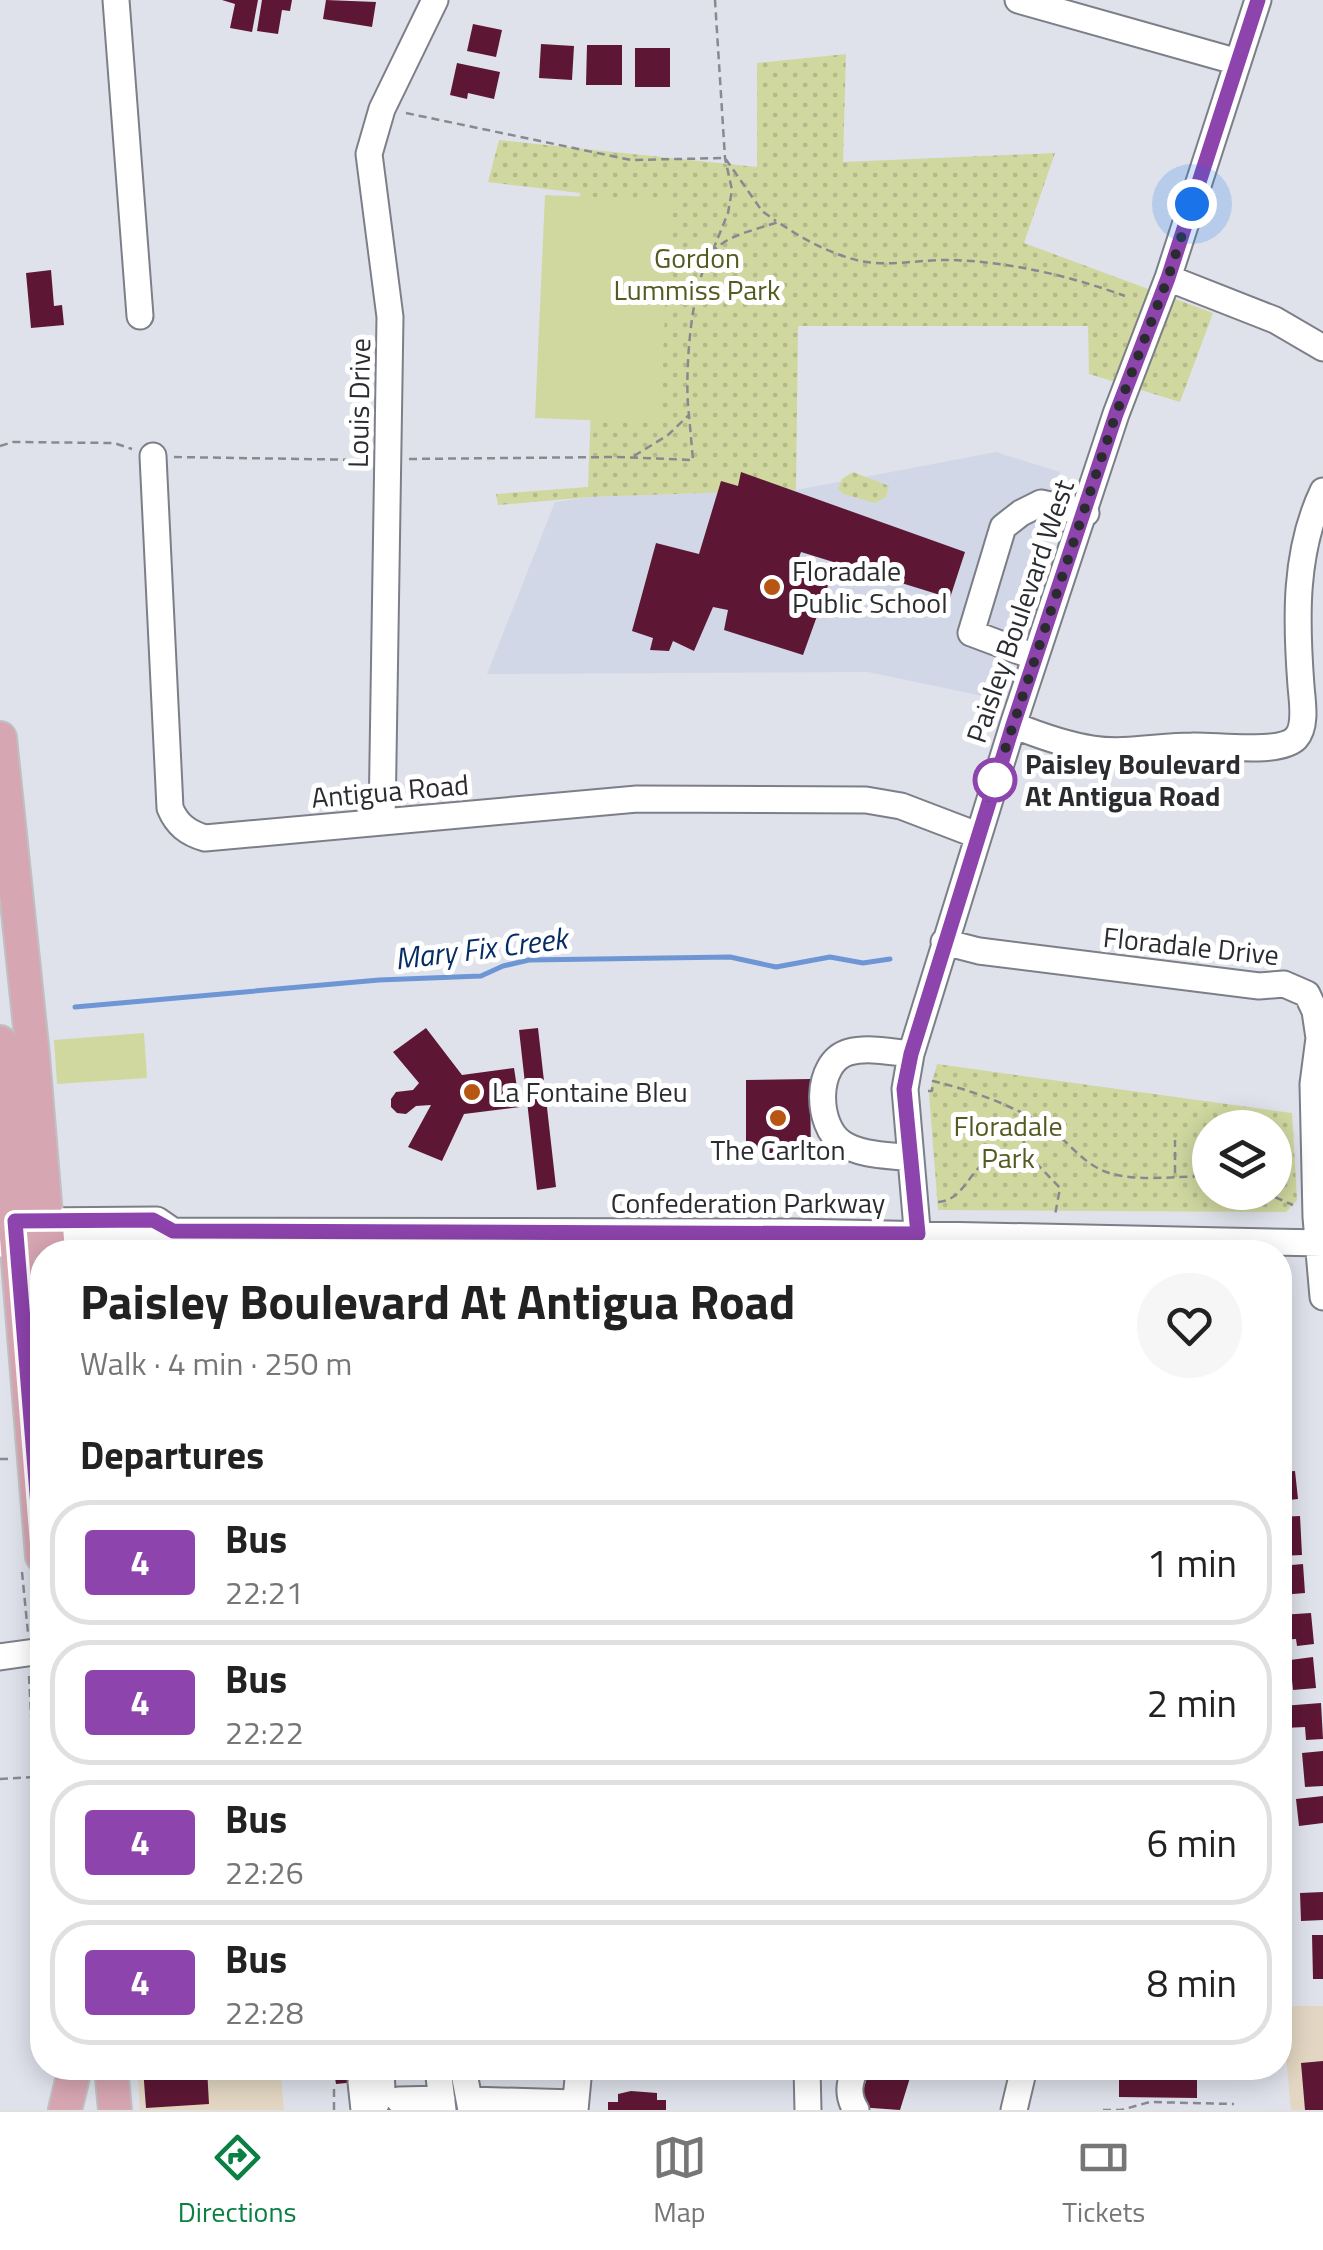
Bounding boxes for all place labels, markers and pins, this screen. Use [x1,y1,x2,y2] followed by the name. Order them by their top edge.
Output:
[792,549,948,624] place label: Floradale Public School
[761,576,783,598] marker: Floradale Public School
[1025,742,1241,817] place label: Paisley Boulevard At Antigua Road
[974,759,1016,801] marker: Paisley Boulevard At Antigua Road
[492,1070,688,1113] place label: La Fontaine Bleu
[461,1081,483,1103] marker: La Fontaine Bleu
[767,1107,789,1129] marker: The Carlton
[710,1128,846,1171] place label: The Carlton

